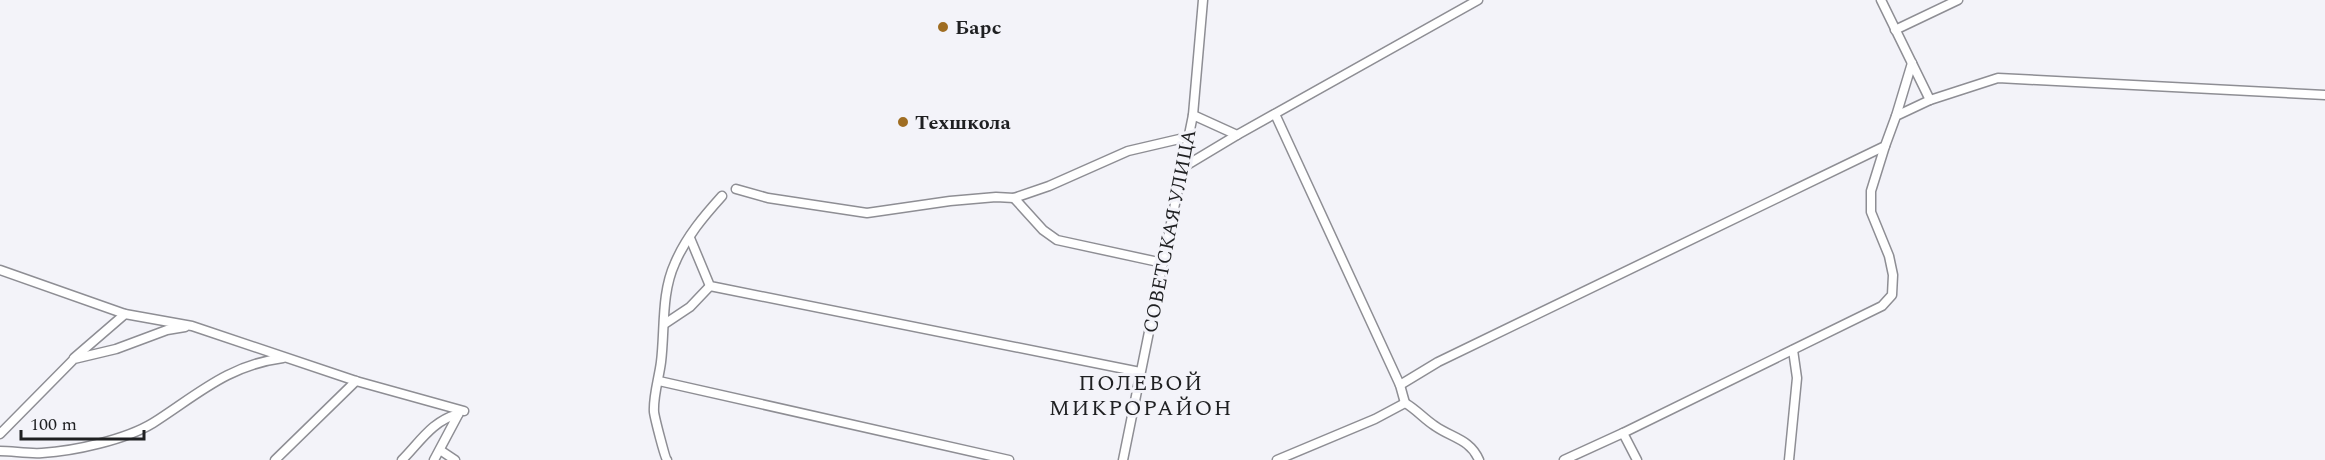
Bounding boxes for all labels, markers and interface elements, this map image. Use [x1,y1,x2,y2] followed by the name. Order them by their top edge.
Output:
[955,13,1001,43] place label: Барс
[936,20,950,34] marker: Барс
[915,108,1012,138] place label: Техшкола
[896,115,910,129] marker: Техшкола
[1136,127,1204,336] street label: СОВЕТСКАЯ УЛИЦА
[1049,367,1233,425] district label: ПОЛЕВОЙ МИКРОРАЙОН
[21,403,144,441] scale bar
[30,411,77,438] text: 100 m

